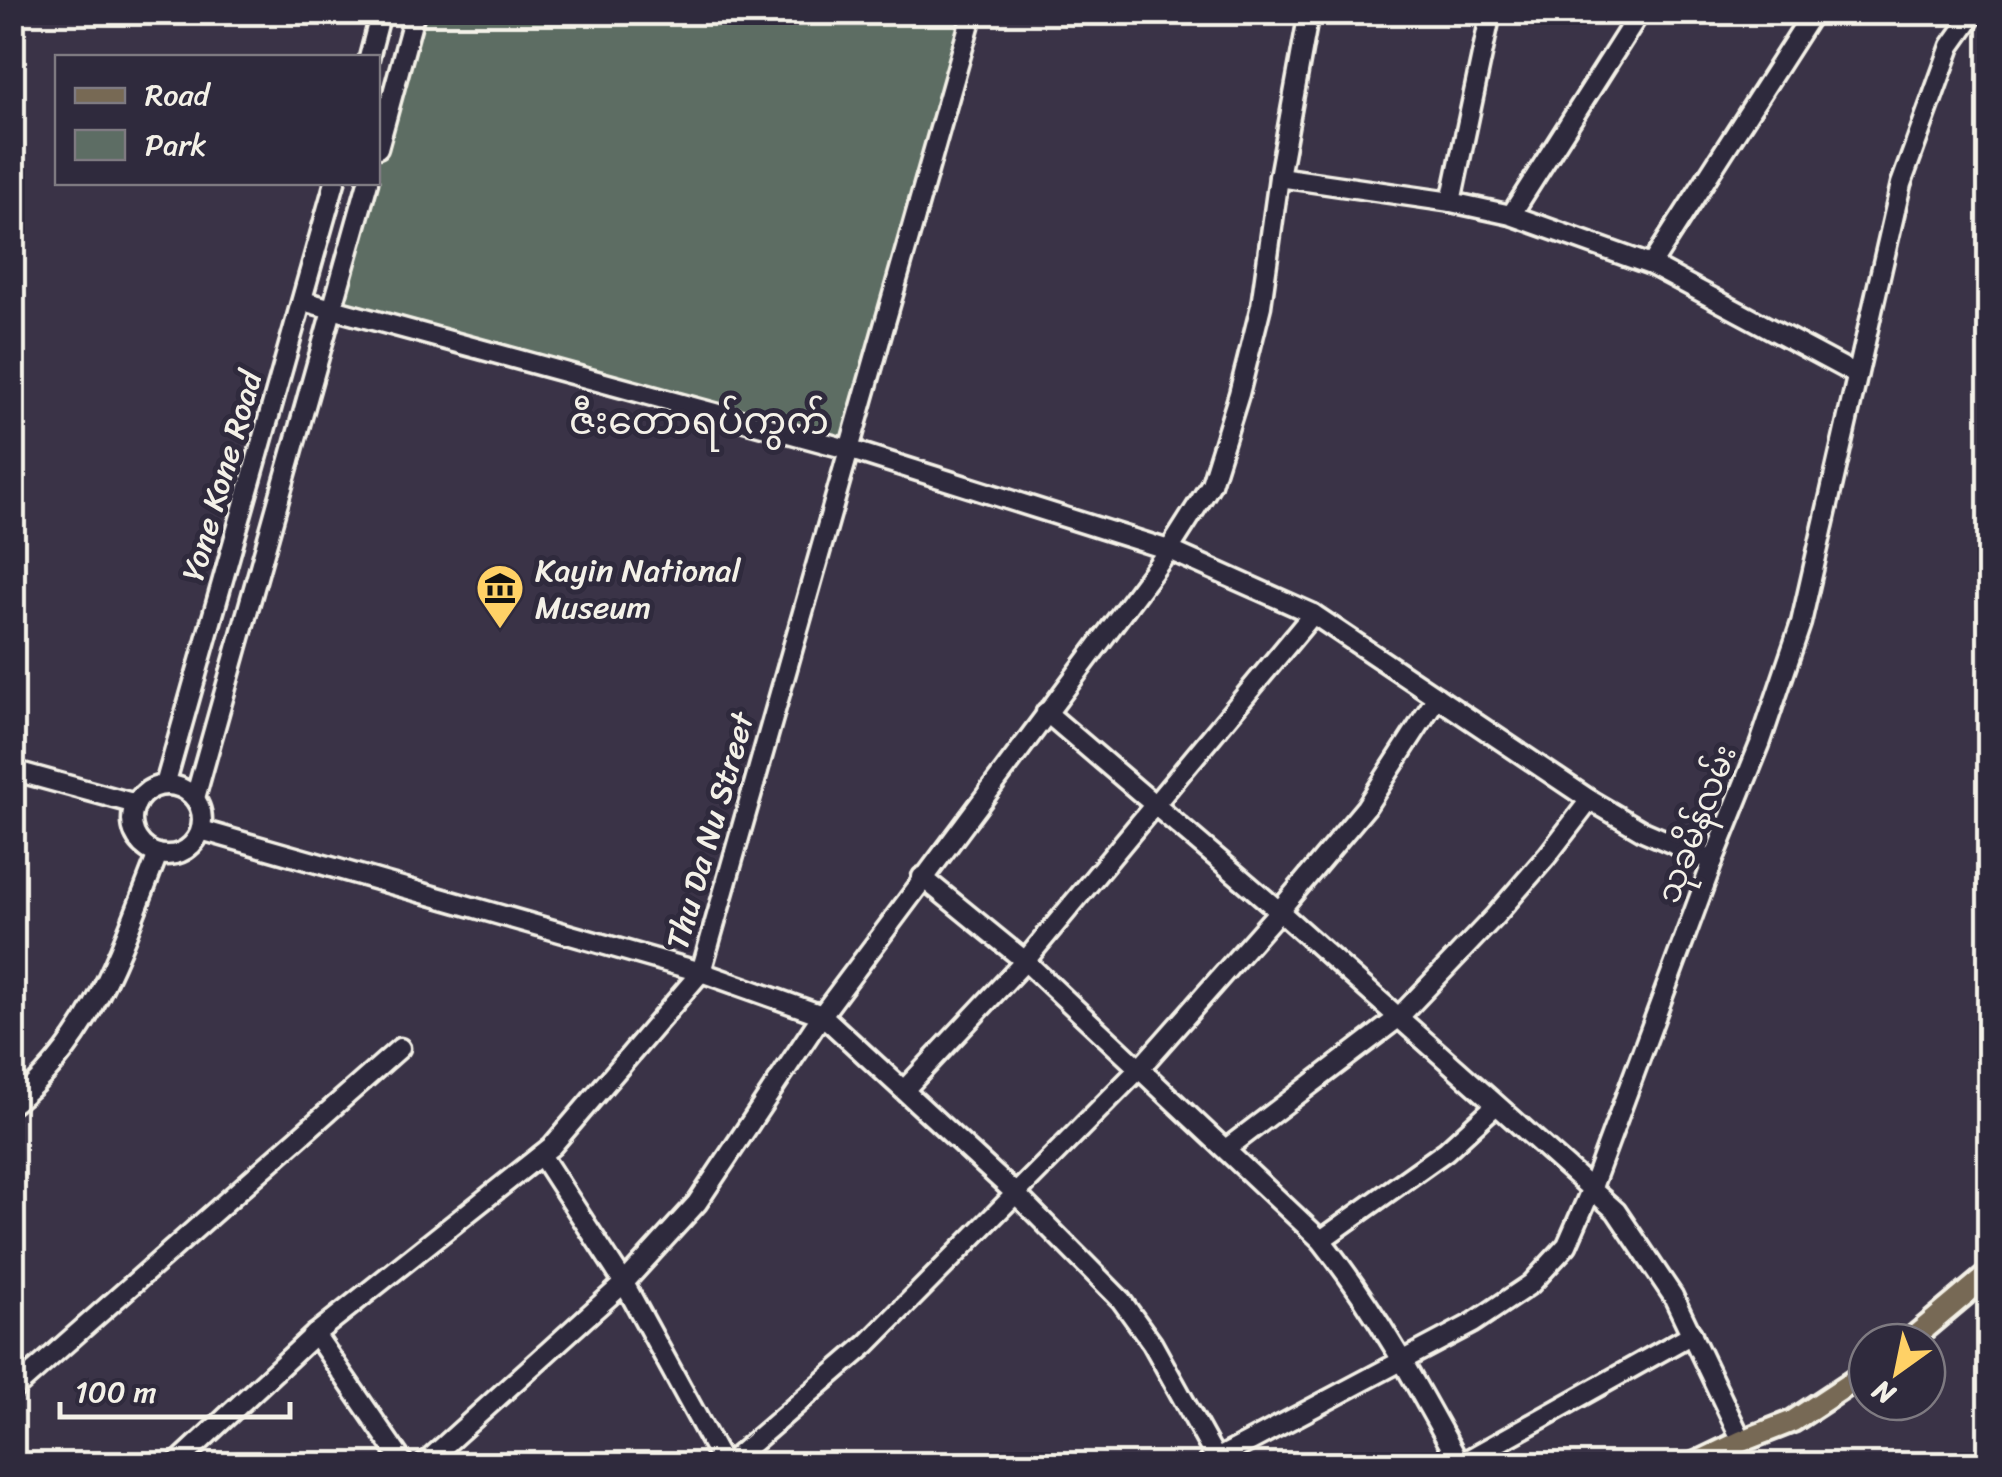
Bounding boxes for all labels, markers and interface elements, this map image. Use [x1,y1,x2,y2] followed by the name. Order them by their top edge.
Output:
[55,55,380,185] legend
[145,68,212,122] text: Road
[145,118,207,172] text: Park
[165,362,280,588] street label: Yone Kone Road
[569,388,829,455] district label: ဇီးတောရပ်ကွက်
[535,542,741,636] place label: Kayin National Museum
[474,562,526,630] museum icon: Kayin National Museum
[649,705,771,956] street label: Thu Da Nu Street
[1641,736,1753,912] street label: သုခမိန်လမ်း
[1847,1322,1947,1422] north arrow
[60,1357,290,1419] scale bar
[75,1365,157,1419] text: 100 m
[1862,1366,1906,1419] text: N

